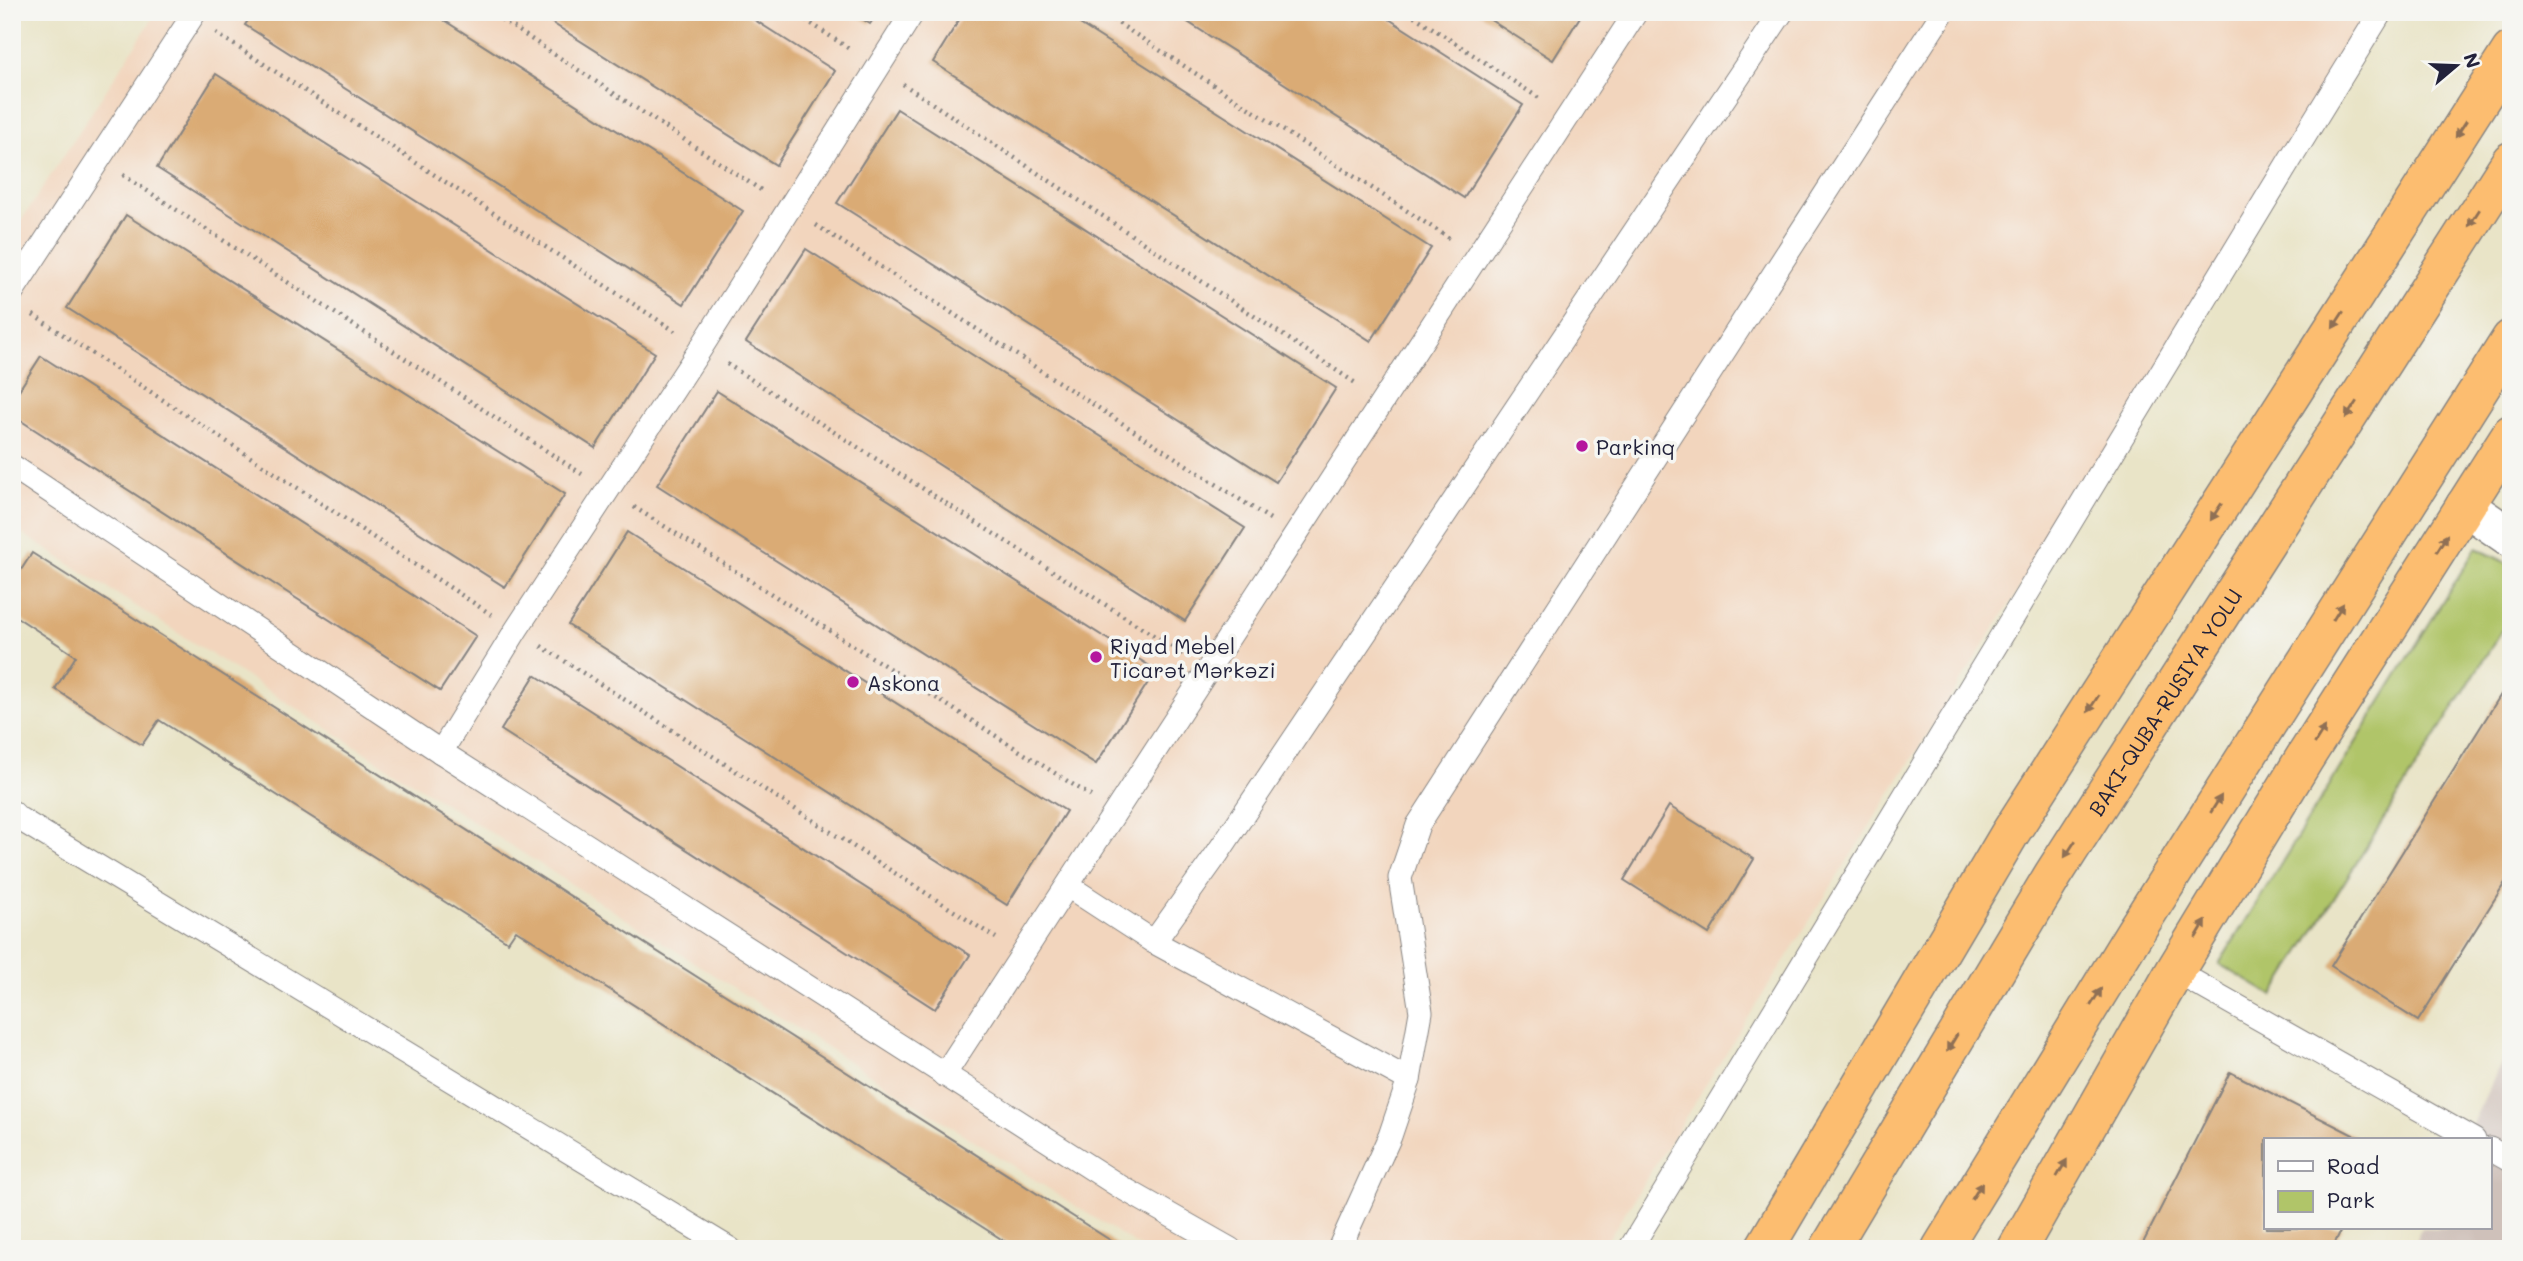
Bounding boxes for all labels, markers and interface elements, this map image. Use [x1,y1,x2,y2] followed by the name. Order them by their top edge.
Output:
[2422,32,2492,102] north arrow
[2458,49,2487,71] text: N
[2454,119,2467,138] one-way arrow
[2467,209,2481,227] one-way arrow
[2332,311,2345,330] one-way arrow
[2345,400,2358,419] one-way arrow
[1596,433,1675,460] place label: Parkinq
[1574,438,1590,454] marker: Parkinq
[2209,502,2222,522] one-way arrow
[2435,533,2448,552] one-way arrow
[2082,583,2247,820] street label: BAKI-QUBA-RUSIYA YOLU
[2331,602,2344,621] one-way arrow
[1110,632,1276,683] place label: Riyad Mebel Ticarət Mərkəzi
[1088,649,1104,665] marker: Riyad Mebel Ticarət Mərkəzi
[867,669,940,696] place label: Askona
[845,674,861,690] marker: Askona
[2087,694,2100,713] one-way arrow
[2313,725,2326,744] one-way arrow
[2210,794,2223,813] one-way arrow
[2063,839,2076,858] one-way arrow
[2194,919,2207,938] one-way arrow
[2089,987,2102,1006] one-way arrow
[1946,1034,1958,1053] one-way arrow
[2264,1138,2492,1230] legend
[2327,1152,2379,1179] text: Road
[2056,1158,2068,1178] one-way arrow
[1970,1181,1983,1200] one-way arrow
[2327,1186,2375,1213] text: Park

